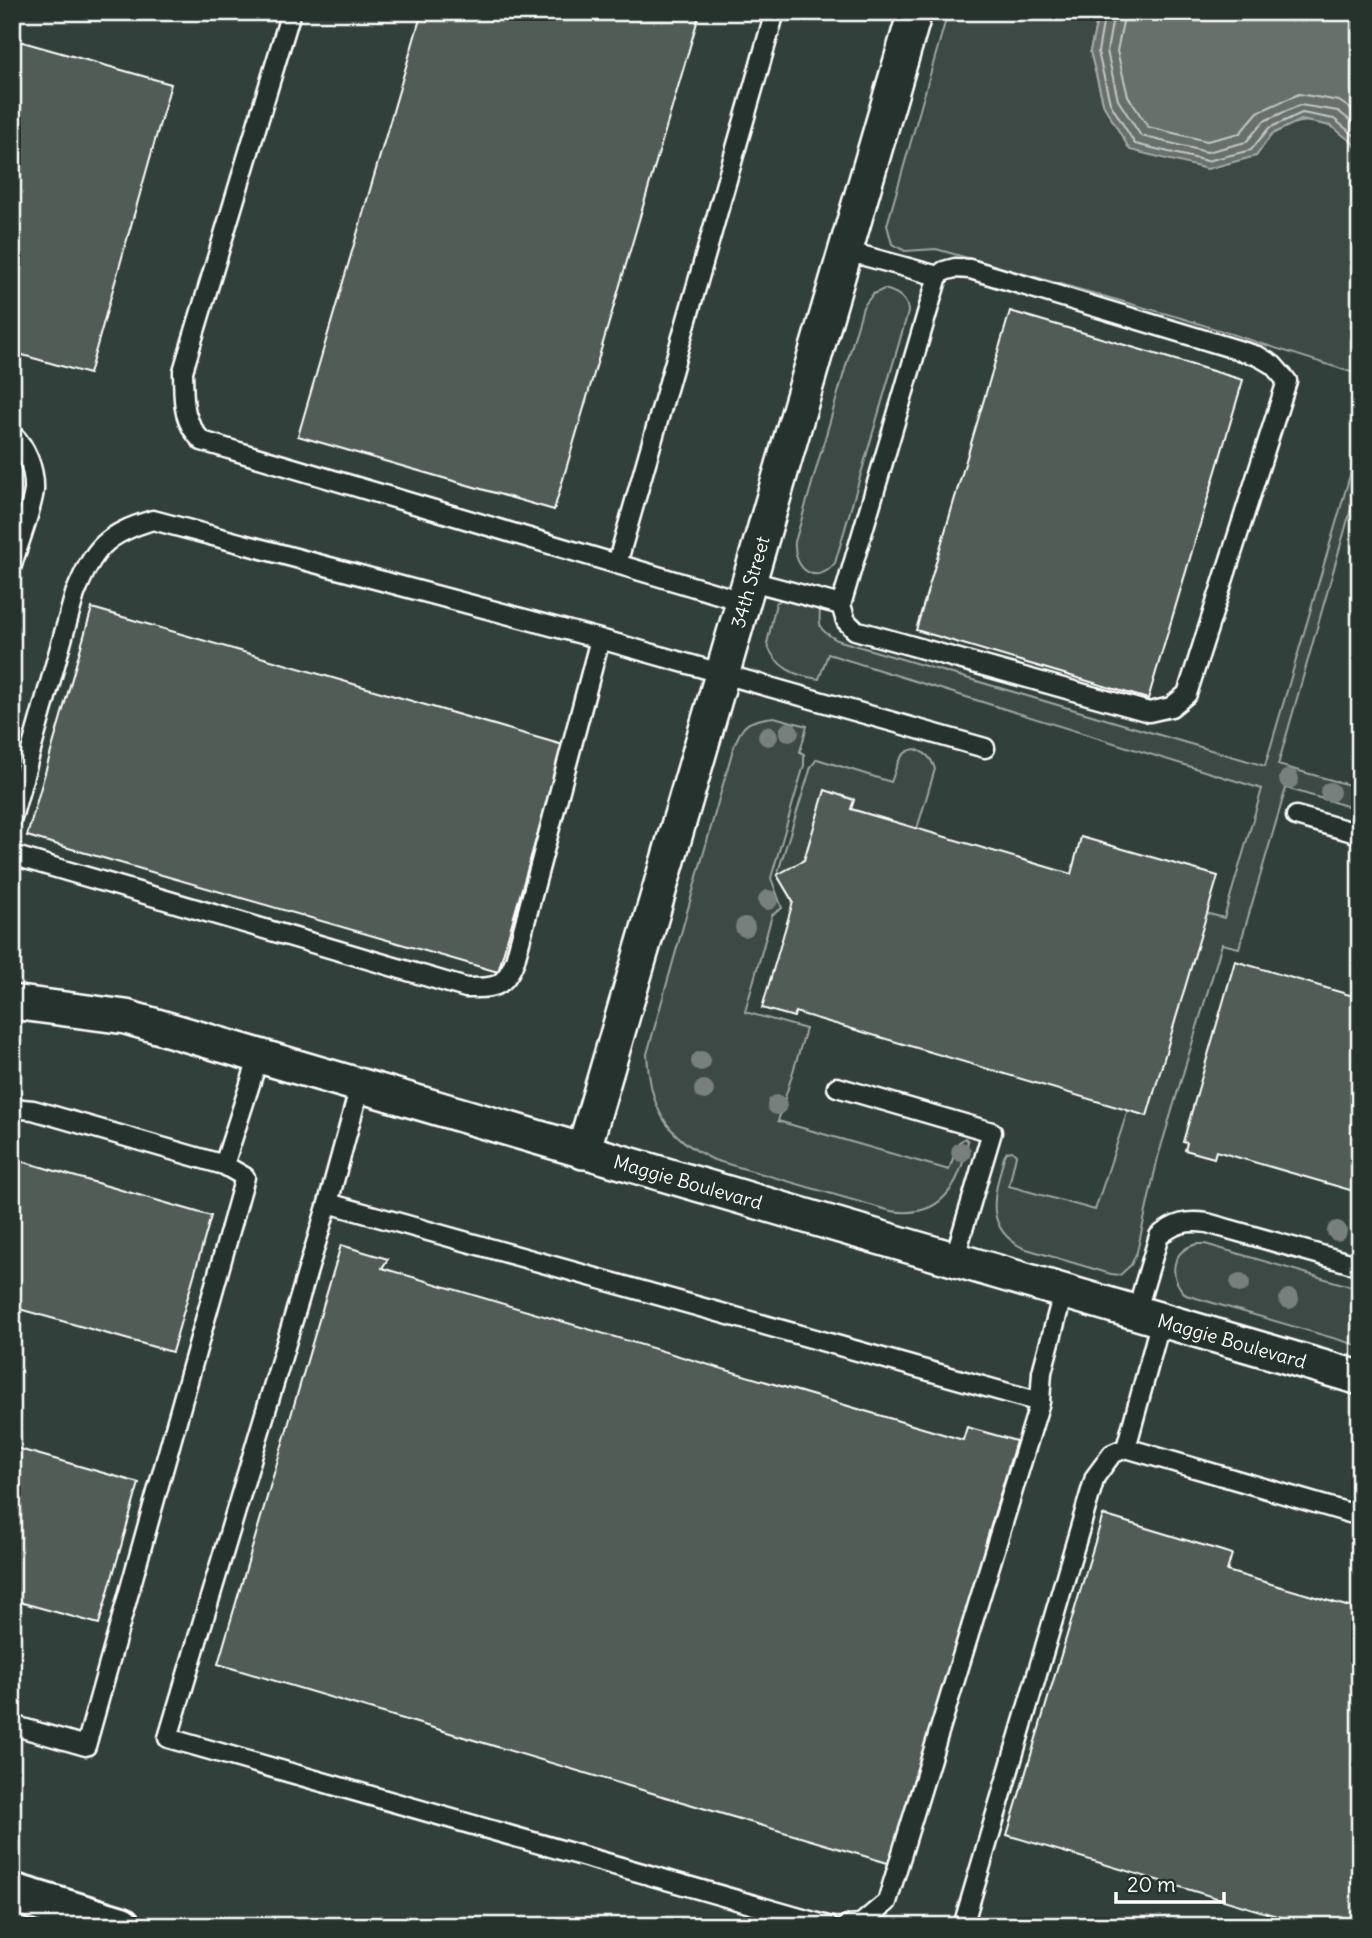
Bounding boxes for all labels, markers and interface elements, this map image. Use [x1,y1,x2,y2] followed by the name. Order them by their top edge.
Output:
[725,533,775,631] street label: 34th Street
[611,1149,765,1215] street label: Maggie Boulevard
[1155,1308,1309,1374] street label: Maggie Boulevard
[1116,1861,1225,1905] scale bar
[1127,1871,1176,1898] text: 20 m

